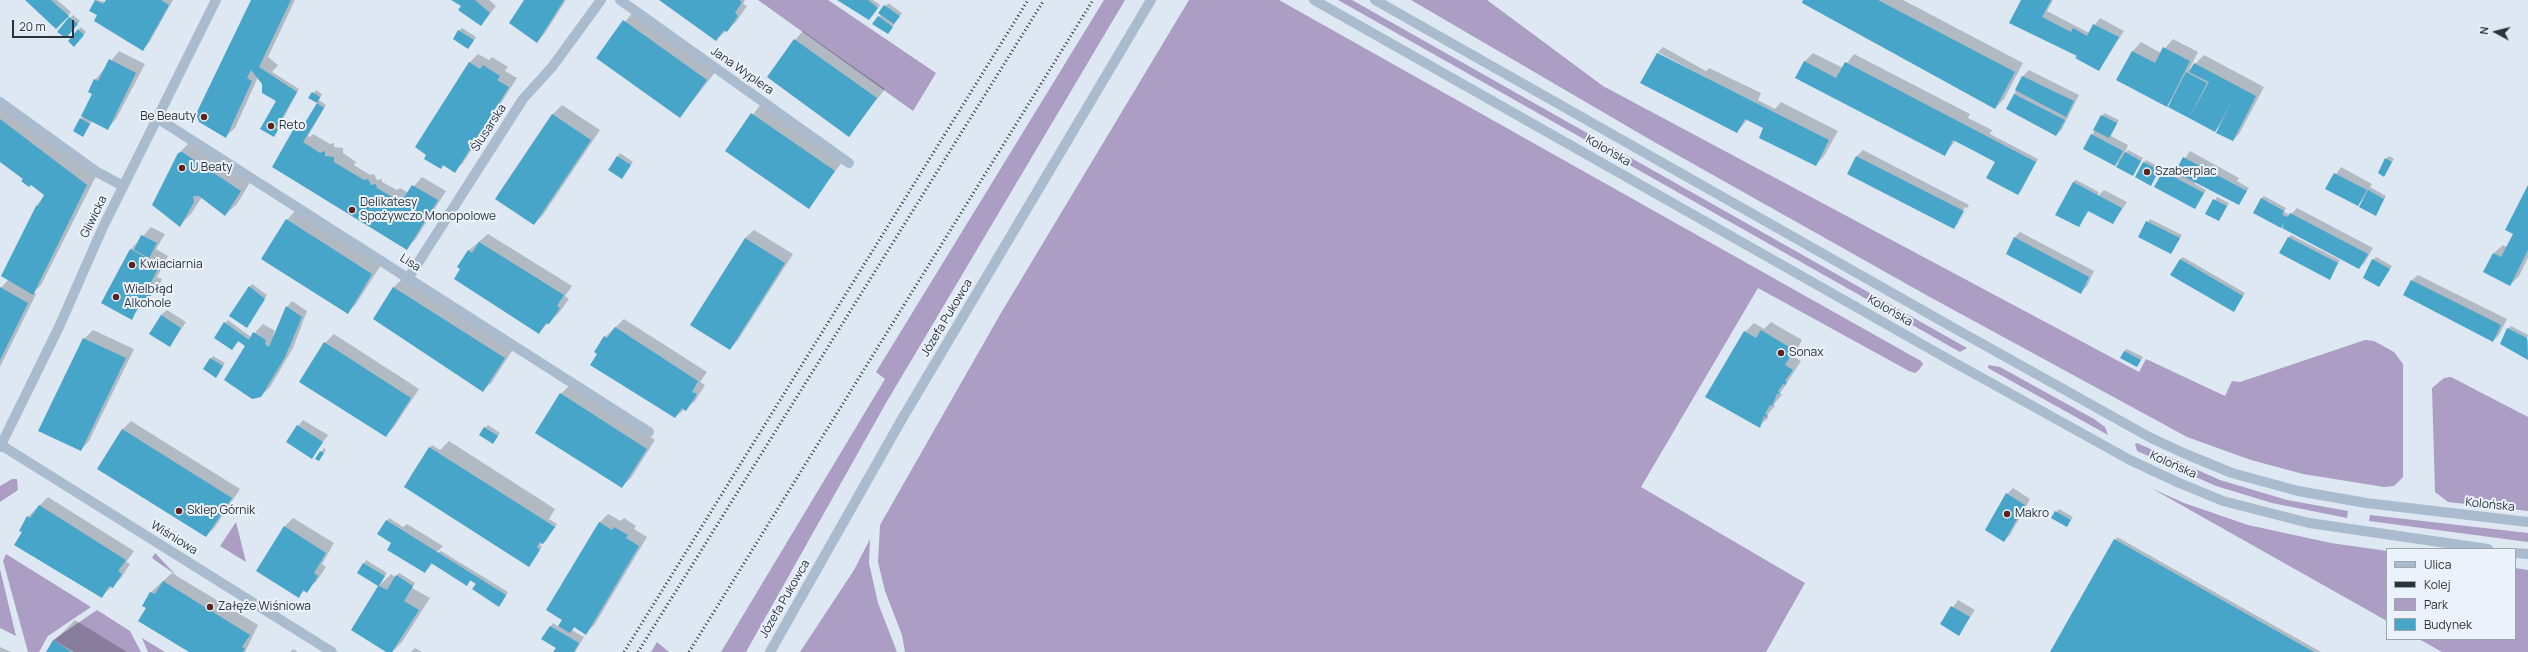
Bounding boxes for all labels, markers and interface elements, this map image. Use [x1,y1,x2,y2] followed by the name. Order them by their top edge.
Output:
[14,12,76,38] scale bar
[2476,12,2516,52] north arrow
[19,18,46,35] text: 20 m
[2476,26,2492,35] text: N
[708,44,776,98] street label: Jana Wyplera
[468,102,510,154] street label: Ślusarska
[140,110,196,124] place label: Be Beauty
[199,112,209,122] marker: Be Beauty
[279,119,305,133] place label: Reto
[266,121,276,131] marker: Reto
[1583,132,1633,170] street label: Kolońska
[190,161,233,175] place label: U Beaty
[177,163,187,173] marker: U Beaty
[2155,165,2217,179] place label: Szaberplac
[2142,167,2152,177] marker: Szaberplac
[78,193,110,241] street label: Gliwicka
[360,196,496,224] place label: Delikatesy Spożywczo Monopolowe
[347,205,357,215] marker: Delikatesy Spożywczo Monopolowe
[397,251,423,275] street label: Lisa
[140,258,203,272] place label: Kwiaciarnia
[127,260,137,270] marker: Kwiaciarnia
[918,277,976,359] street label: Józefa Pukowca
[124,283,173,311] place label: Wielbłąd Alkohole
[111,292,121,302] marker: Wielbłąd Alkohole
[1865,292,1915,330] street label: Kolońska
[1789,346,1824,360] place label: Sonax
[1776,348,1786,358] marker: Sonax
[2147,448,2199,482] street label: Kolońska
[2465,495,2515,515] street label: Kolońska
[187,504,255,518] place label: Sklep Górnik
[174,506,184,516] marker: Sklep Górnik
[2015,507,2049,521] place label: Makro
[2002,509,2012,519] marker: Makro
[148,518,200,558] street label: Wiśniowa
[2386,548,2516,640] legend
[2424,556,2451,573] text: Ulica
[757,557,813,641] street label: Józefa Pukowca
[2424,576,2451,593] text: Kolej
[2424,596,2448,613] text: Park
[218,600,311,614] place label: Załęże Wiśniowa
[205,602,215,612] marker: Załęże Wiśniowa
[2424,616,2472,633] text: Budynek

